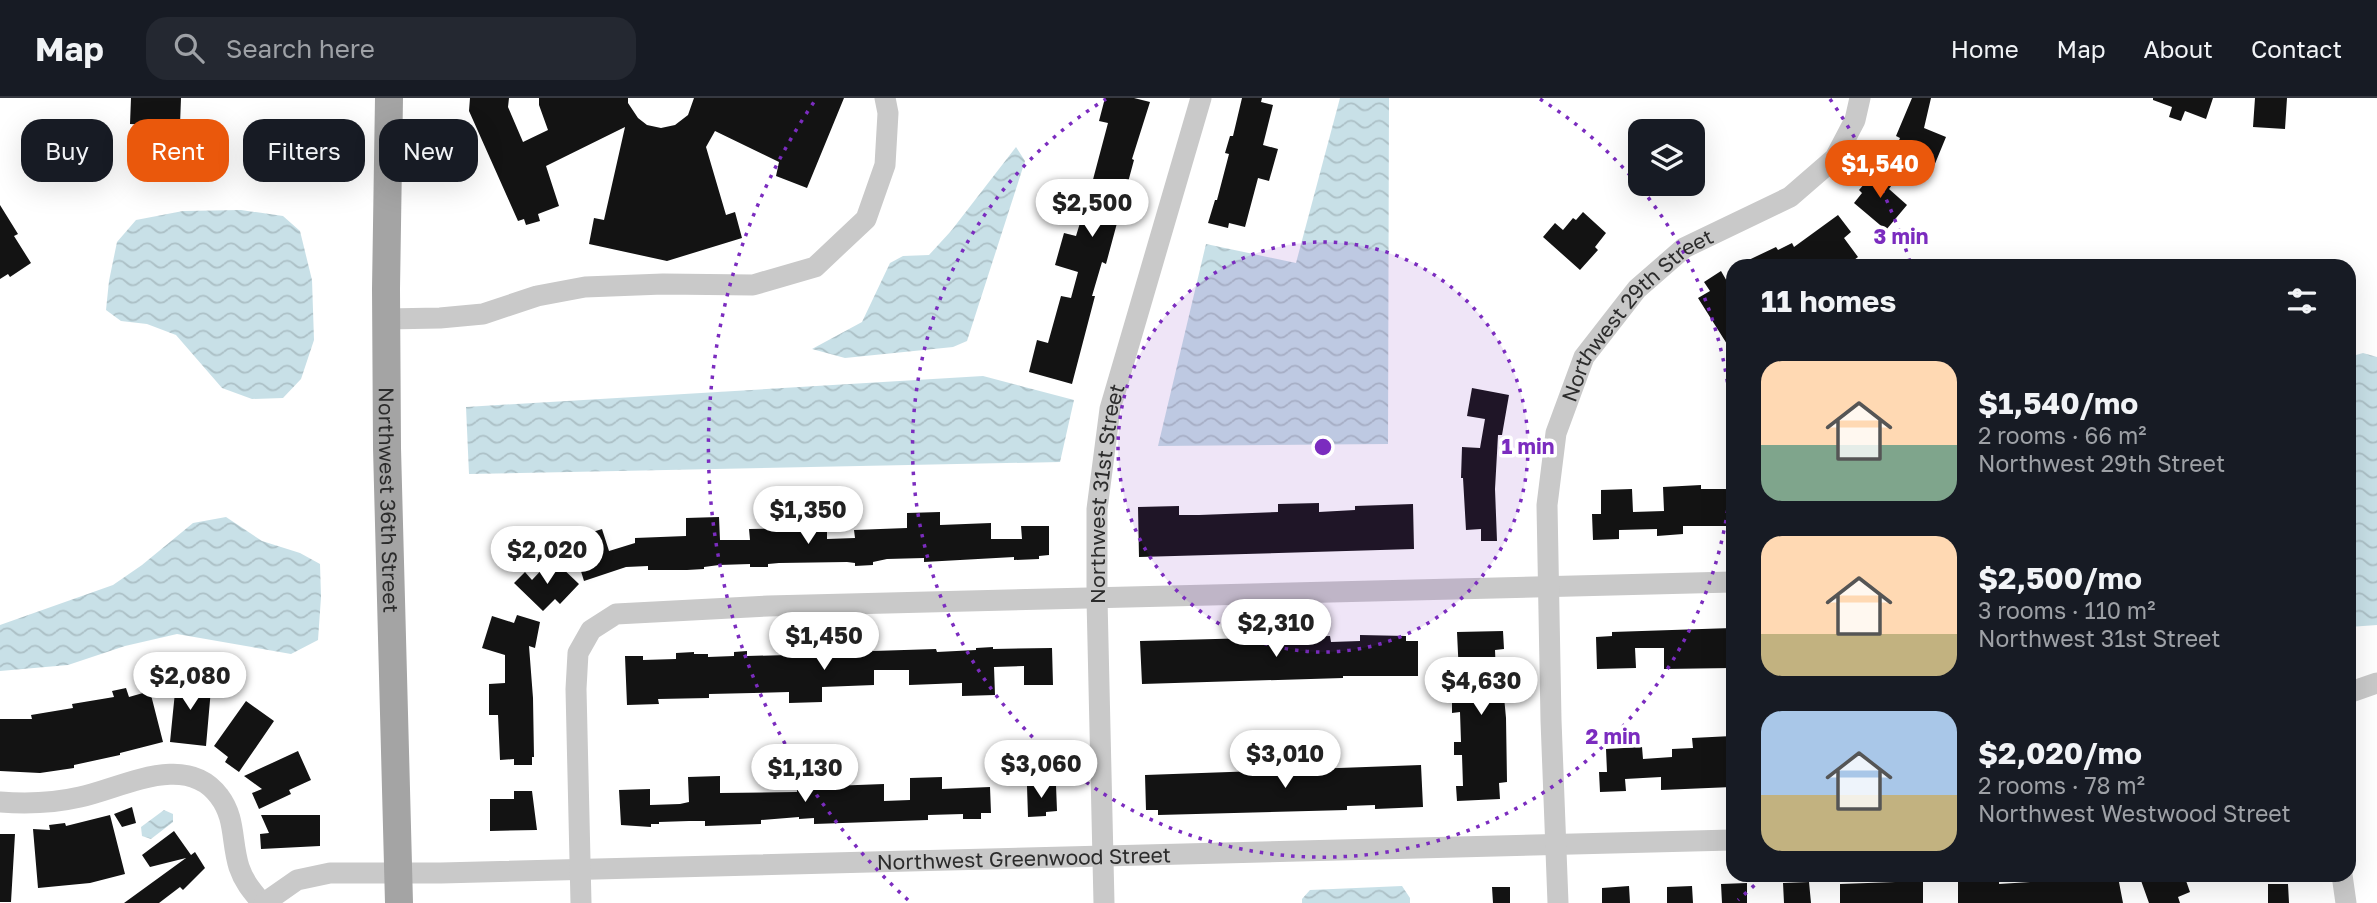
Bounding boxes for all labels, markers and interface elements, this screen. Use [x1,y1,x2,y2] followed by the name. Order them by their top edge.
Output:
[146,17,636,80] search box
[35,29,104,68] text: Map
[170,29,208,67] icon: search
[226,33,375,64] text: Search here
[1951,34,2019,63] text: Home
[2057,34,2106,63] text: Map
[2144,34,2213,63] text: About
[2251,34,2342,63] text: Contact
[21,119,113,182] chip: Buy
[127,119,229,182] chip: Rent
[243,119,365,182] chip: Filters
[379,119,478,182] chip: New
[1628,119,1705,196] map controls
[1628,119,1705,196] button: layers
[1823,140,1937,200] pin: $1,540
[1841,149,1919,177] text: $1,540
[1035,180,1149,239] pin: $2,500
[1052,188,1132,216] text: $2,500
[1556,223,1717,405] street label: Northwest 29th Street
[1874,223,1928,249] text: 3 min
[2283,282,2321,320] icon: filters
[1761,283,1896,319] text: 11 homes
[1084,381,1130,604] street label: Northwest 31st Street
[1978,385,2138,421] text: $1,540/mo
[374,387,404,613] street label: Northwest 36th Street
[1817,389,1901,473] icon: home
[1978,421,2147,449] text: 2 rooms · 66 m²
[1502,433,1554,459] text: 1 min
[1311,435,1335,459] centre of rings
[1978,449,2225,477] text: Northwest 29th Street
[751,486,865,546] pin: $1,350
[769,495,847,523] text: $1,350
[490,526,604,586] pin: $2,020
[507,535,587,563] text: $2,020
[1978,560,2142,596] text: $2,500/mo
[1817,564,1901,648] icon: home
[1978,596,2155,624] text: 3 rooms · 110 m²
[1219,600,1333,659] pin: $2,310
[1237,608,1315,636] text: $2,310
[767,612,881,672] pin: $1,450
[785,621,863,649] text: $1,450
[1978,624,2221,652] text: Northwest 31st Street
[133,652,247,712] pin: $2,080
[1424,658,1538,717] pin: $4,630
[149,661,231,689] text: $2,080
[1441,666,1521,694] text: $4,630
[1586,723,1640,749] text: 2 min
[1228,730,1342,790] pin: $3,010
[1978,735,2142,771] text: $2,020/mo
[1246,739,1324,767] text: $3,010
[1817,739,1901,823] icon: home
[984,740,1098,800] pin: $3,060
[748,744,862,804] pin: $1,130
[1000,749,1082,777] text: $3,060
[767,753,843,781] text: $1,130
[1978,771,2145,799] text: 2 rooms · 78 m²
[1978,799,2291,827] text: Northwest Westwood Street
[876,841,1171,875] street label: Northwest Greenwood Street

